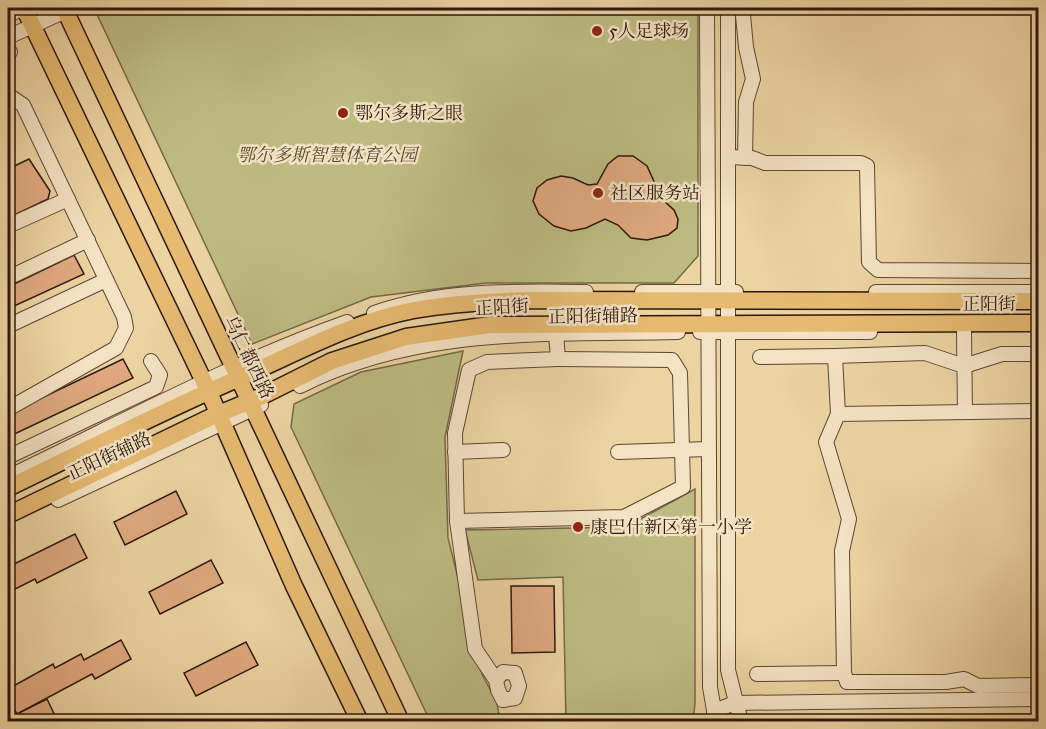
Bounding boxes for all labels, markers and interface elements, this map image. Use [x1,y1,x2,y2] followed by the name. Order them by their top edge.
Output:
[609,20,689,42] place label: 5人足球场
[590,24,604,38] marker: 5人足球场
[355,102,463,124] place label: 鄂尔多斯之眼
[336,106,350,120] marker: 鄂尔多斯之眼
[237,144,420,166] park label: 鄂尔多斯智慧体育公园
[610,182,700,204] place label: 社区服务站
[591,186,605,200] marker: 社区服务站
[962,293,1016,315] street label: 正阳街
[474,295,530,319] street label: 正阳街
[548,304,638,328] street label: 正阳街辅路
[219,312,279,402] street label: 乌仁都西路
[64,427,154,485] street label: 正阳街辅路
[590,516,752,538] place label: 康巴什新区第一小学
[571,520,585,534] marker: 康巴什新区第一小学

